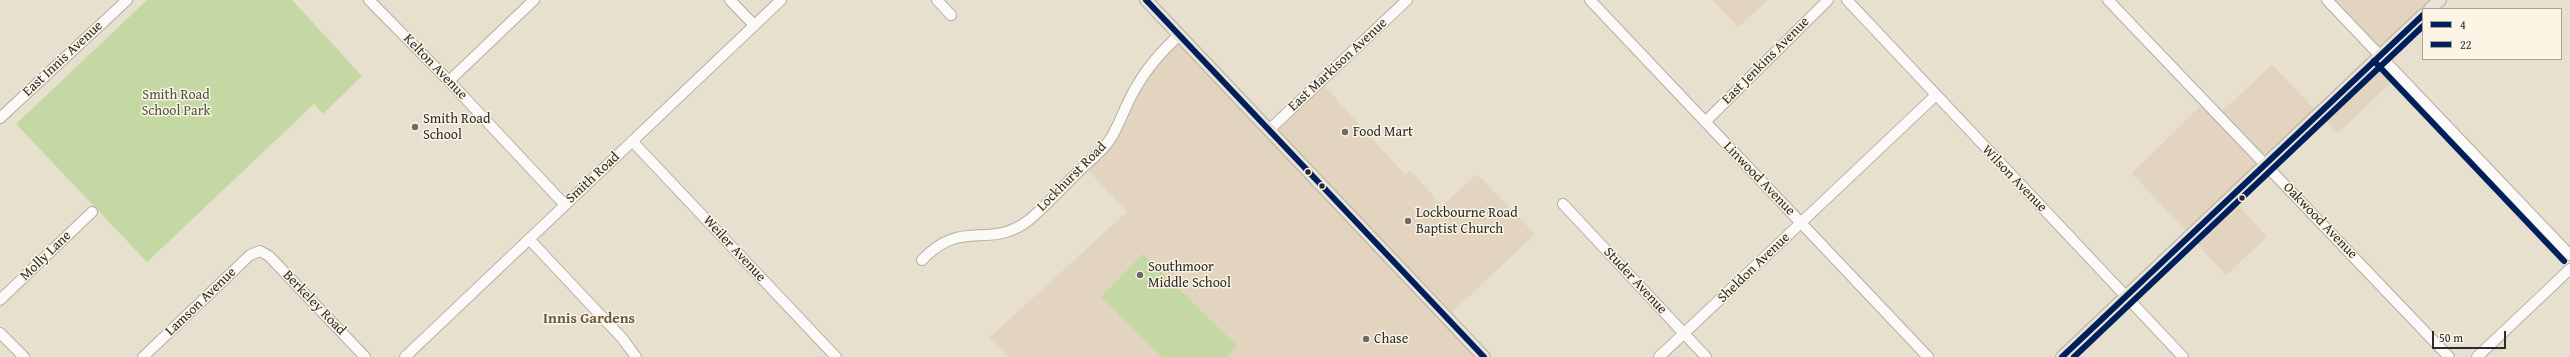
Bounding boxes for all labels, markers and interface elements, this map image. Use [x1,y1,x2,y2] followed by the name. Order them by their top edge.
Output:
[2422,8,2562,60] legend
[1719,14,1813,108] street label: East Jenkins Avenue
[1285,15,1391,115] street label: East Markison Avenue
[2460,16,2466,33] text: 4
[20,18,106,100] street label: East Innis Avenue
[399,31,471,103] street label: Kelton Avenue
[2460,36,2472,53] text: 22
[141,87,211,120] park label: Smith Road School Park
[423,111,490,144] place label: Smith Road School
[410,122,420,132] marker: Smith Road School
[1353,124,1413,140] place label: Food Mart
[1340,127,1350,137] marker: Food Mart
[1034,139,1110,215] street label: Lockhurst Road
[1720,139,1798,219] street label: Linwood Avenue
[1978,142,2050,216] street label: Wilson Avenue
[563,149,623,207] street label: Smith Road
[1303,167,1313,177] unlabelled marker
[2279,179,2361,263] street label: Oakwood Avenue
[1317,181,1327,191] unlabelled marker
[2237,193,2247,203] unlabelled marker
[1416,205,1518,238] place label: Lockbourne Road Baptist Church
[699,212,769,286] street label: Weiler Avenue
[1403,216,1413,226] marker: Lockbourne Road Baptist Church
[17,228,75,284] street label: Molly Lane
[1714,229,1794,307] street label: Sheldon Avenue
[1600,244,1670,318] street label: Studer Avenue
[1148,259,1231,292] place label: Southmoor Middle School
[162,264,240,340] street label: Lamson Avenue
[279,267,349,339] street label: Berkeley Road
[1135,270,1145,280] marker: Southmoor Middle School
[543,310,635,328] district label: Innis Gardens
[2434,323,2508,349] scale bar
[2439,329,2463,346] text: 50 m
[1374,331,1408,347] place label: Chase
[1361,334,1371,344] marker: Chase

